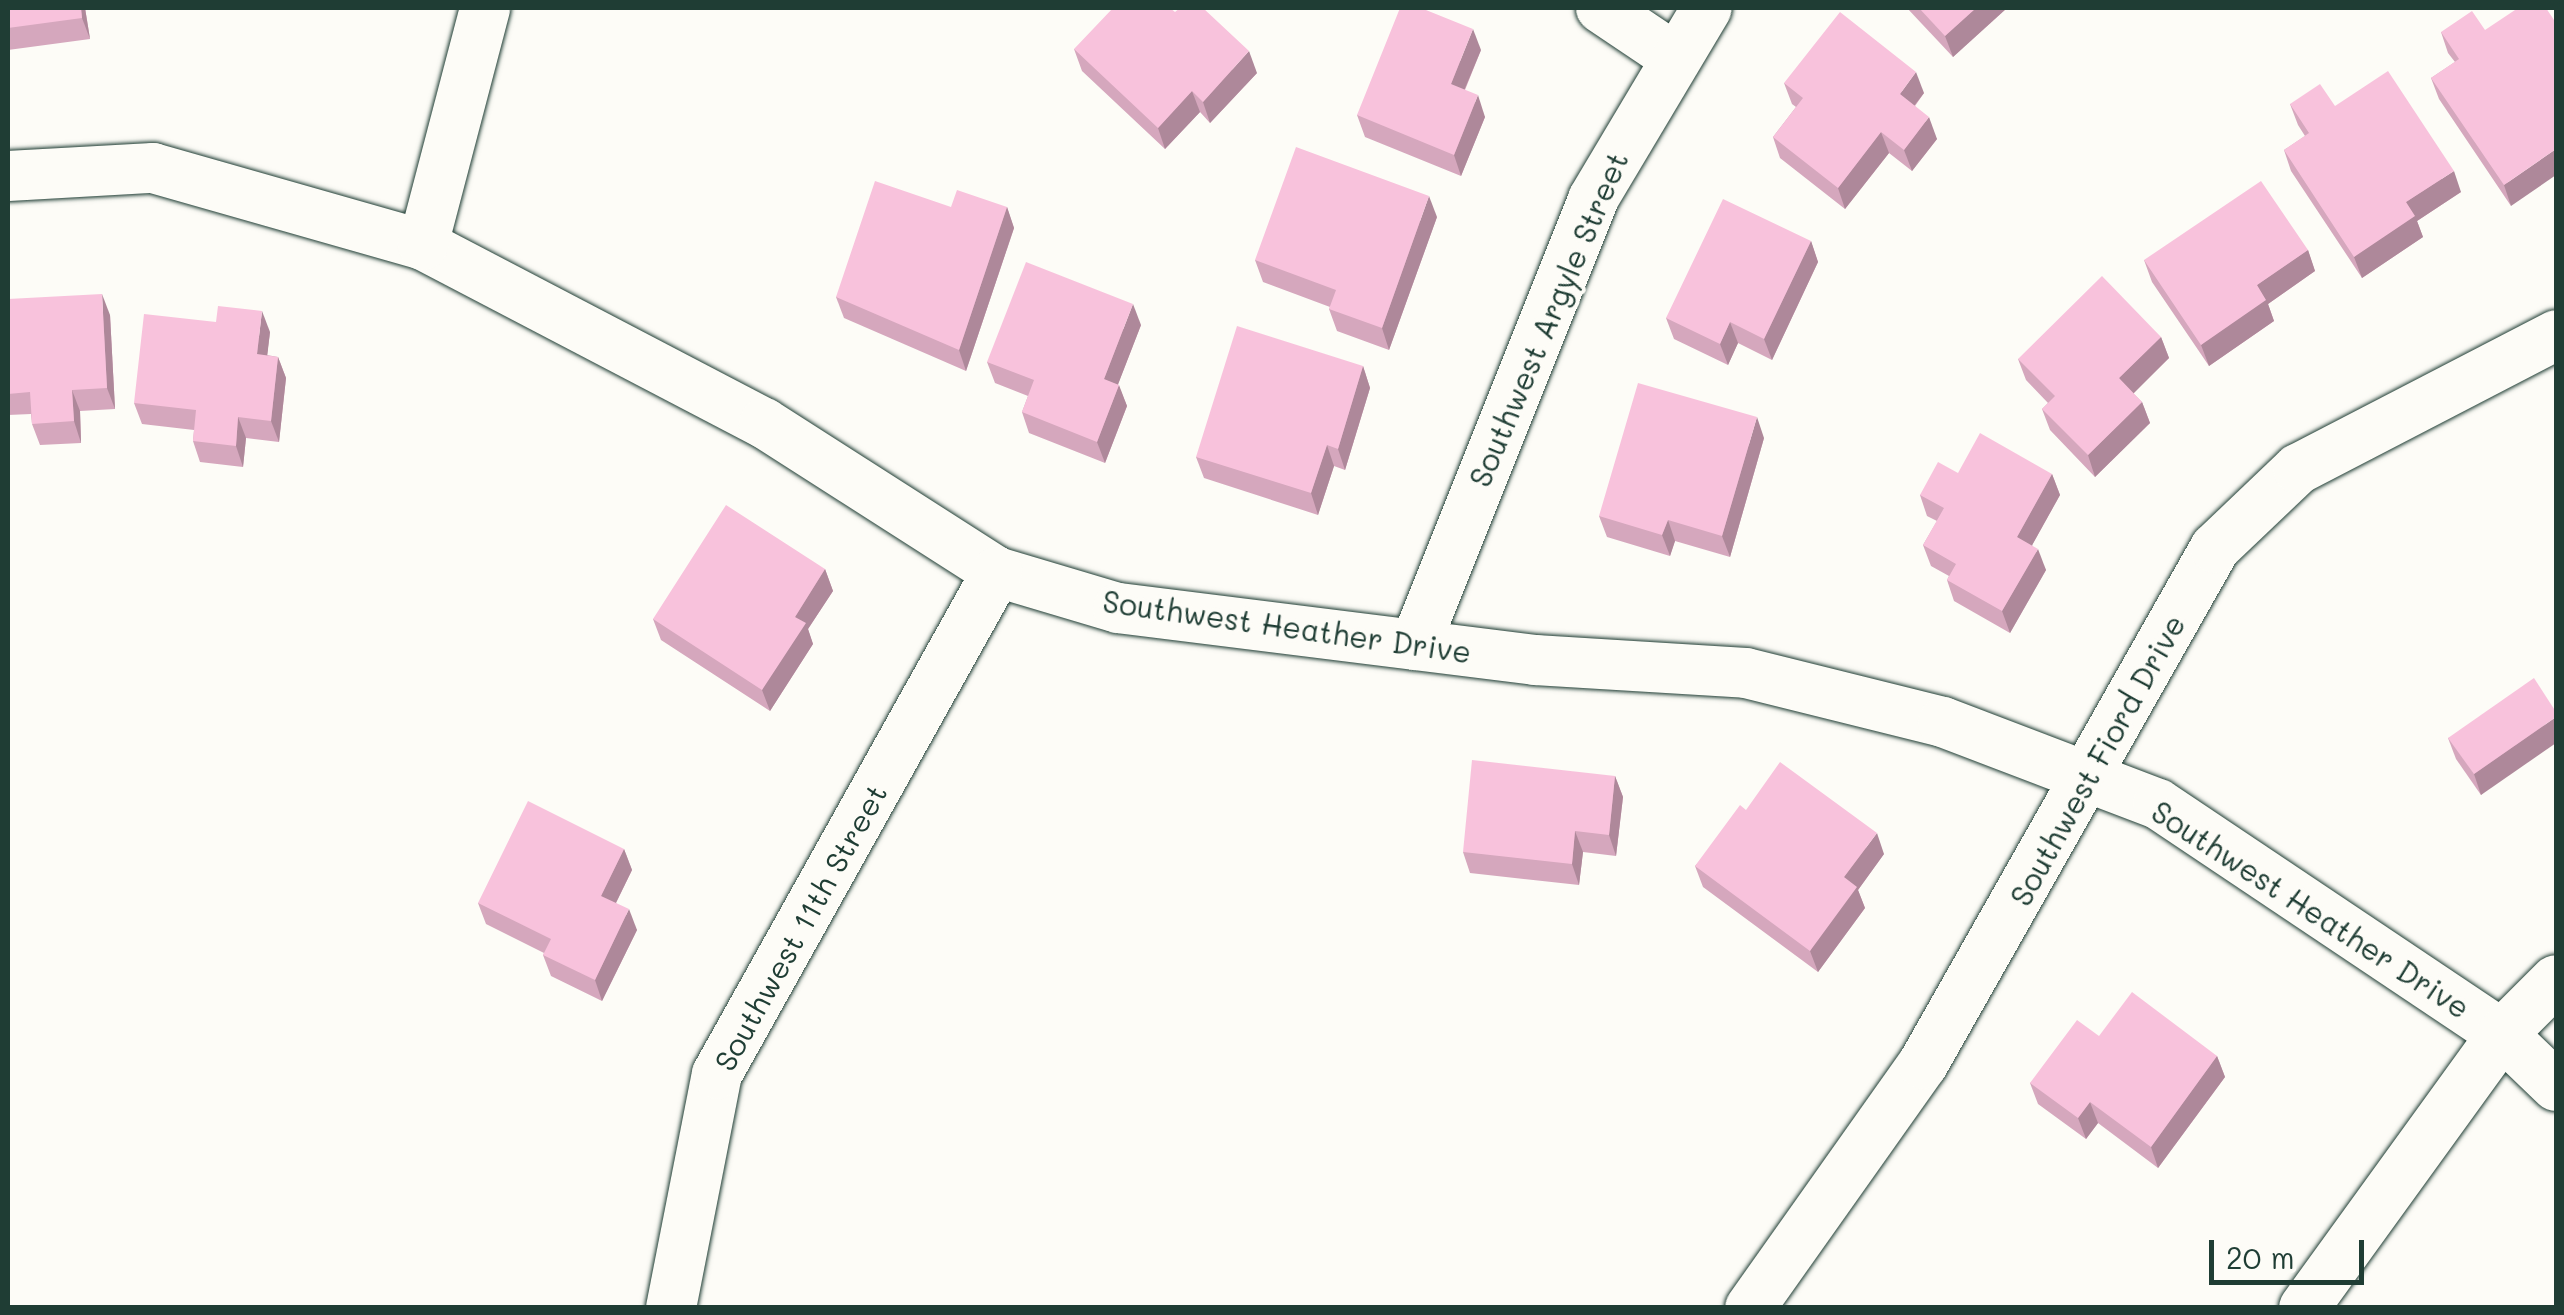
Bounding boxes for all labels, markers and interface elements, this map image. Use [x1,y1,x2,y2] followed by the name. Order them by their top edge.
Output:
[1461,146,1635,492] street label: Southwest Argyle Street
[1100,582,1474,670] street label: Southwest Heather Drive
[2002,608,2192,912] street label: Southwest Fiord Drive
[706,777,894,1077] street label: Southwest 11th Street
[2145,793,2477,1025] street label: Southwest Heather Drive
[2214,1220,2369,1282] scale bar
[2226,1237,2295,1277] text: 20 m

